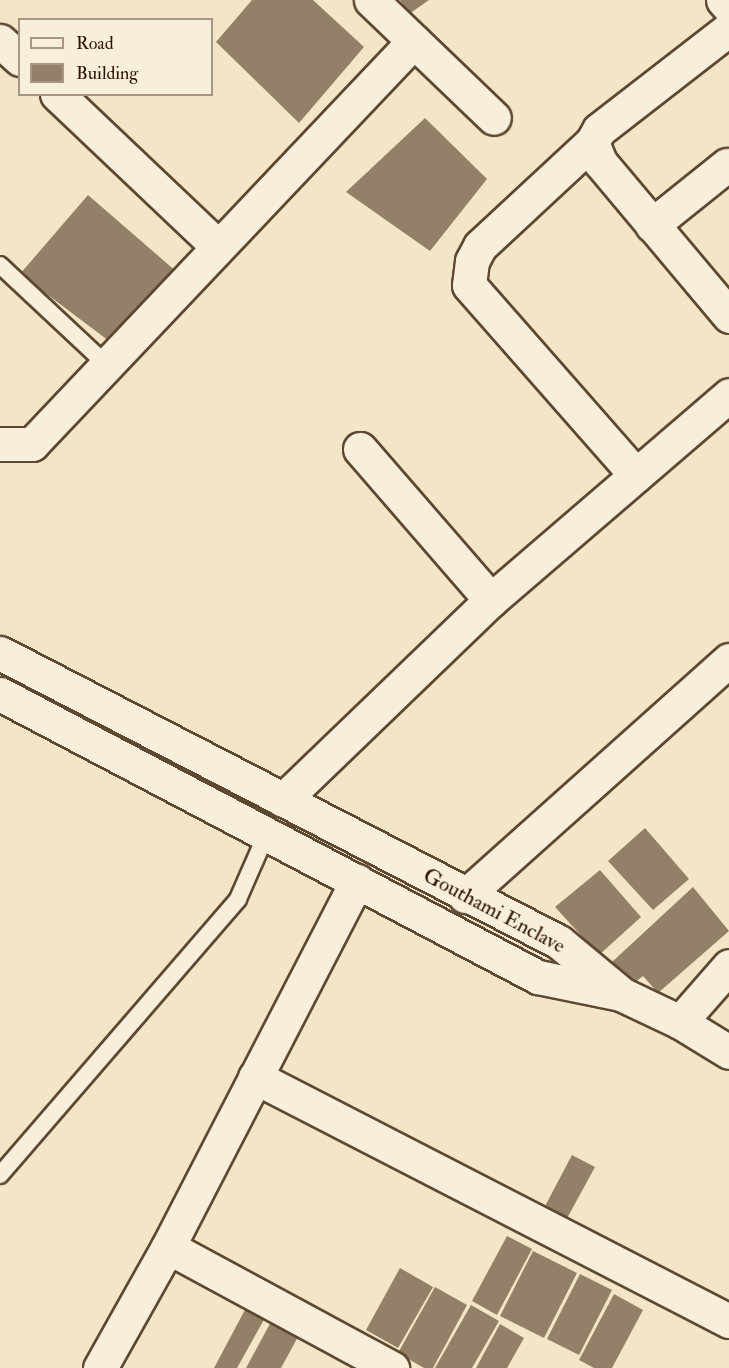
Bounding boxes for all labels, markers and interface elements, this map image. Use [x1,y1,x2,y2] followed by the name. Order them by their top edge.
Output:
[18,18,213,96] legend
[76,32,114,55] text: Road
[76,62,138,85] text: Building
[419,863,569,959] street label: Gouthami Enclave

